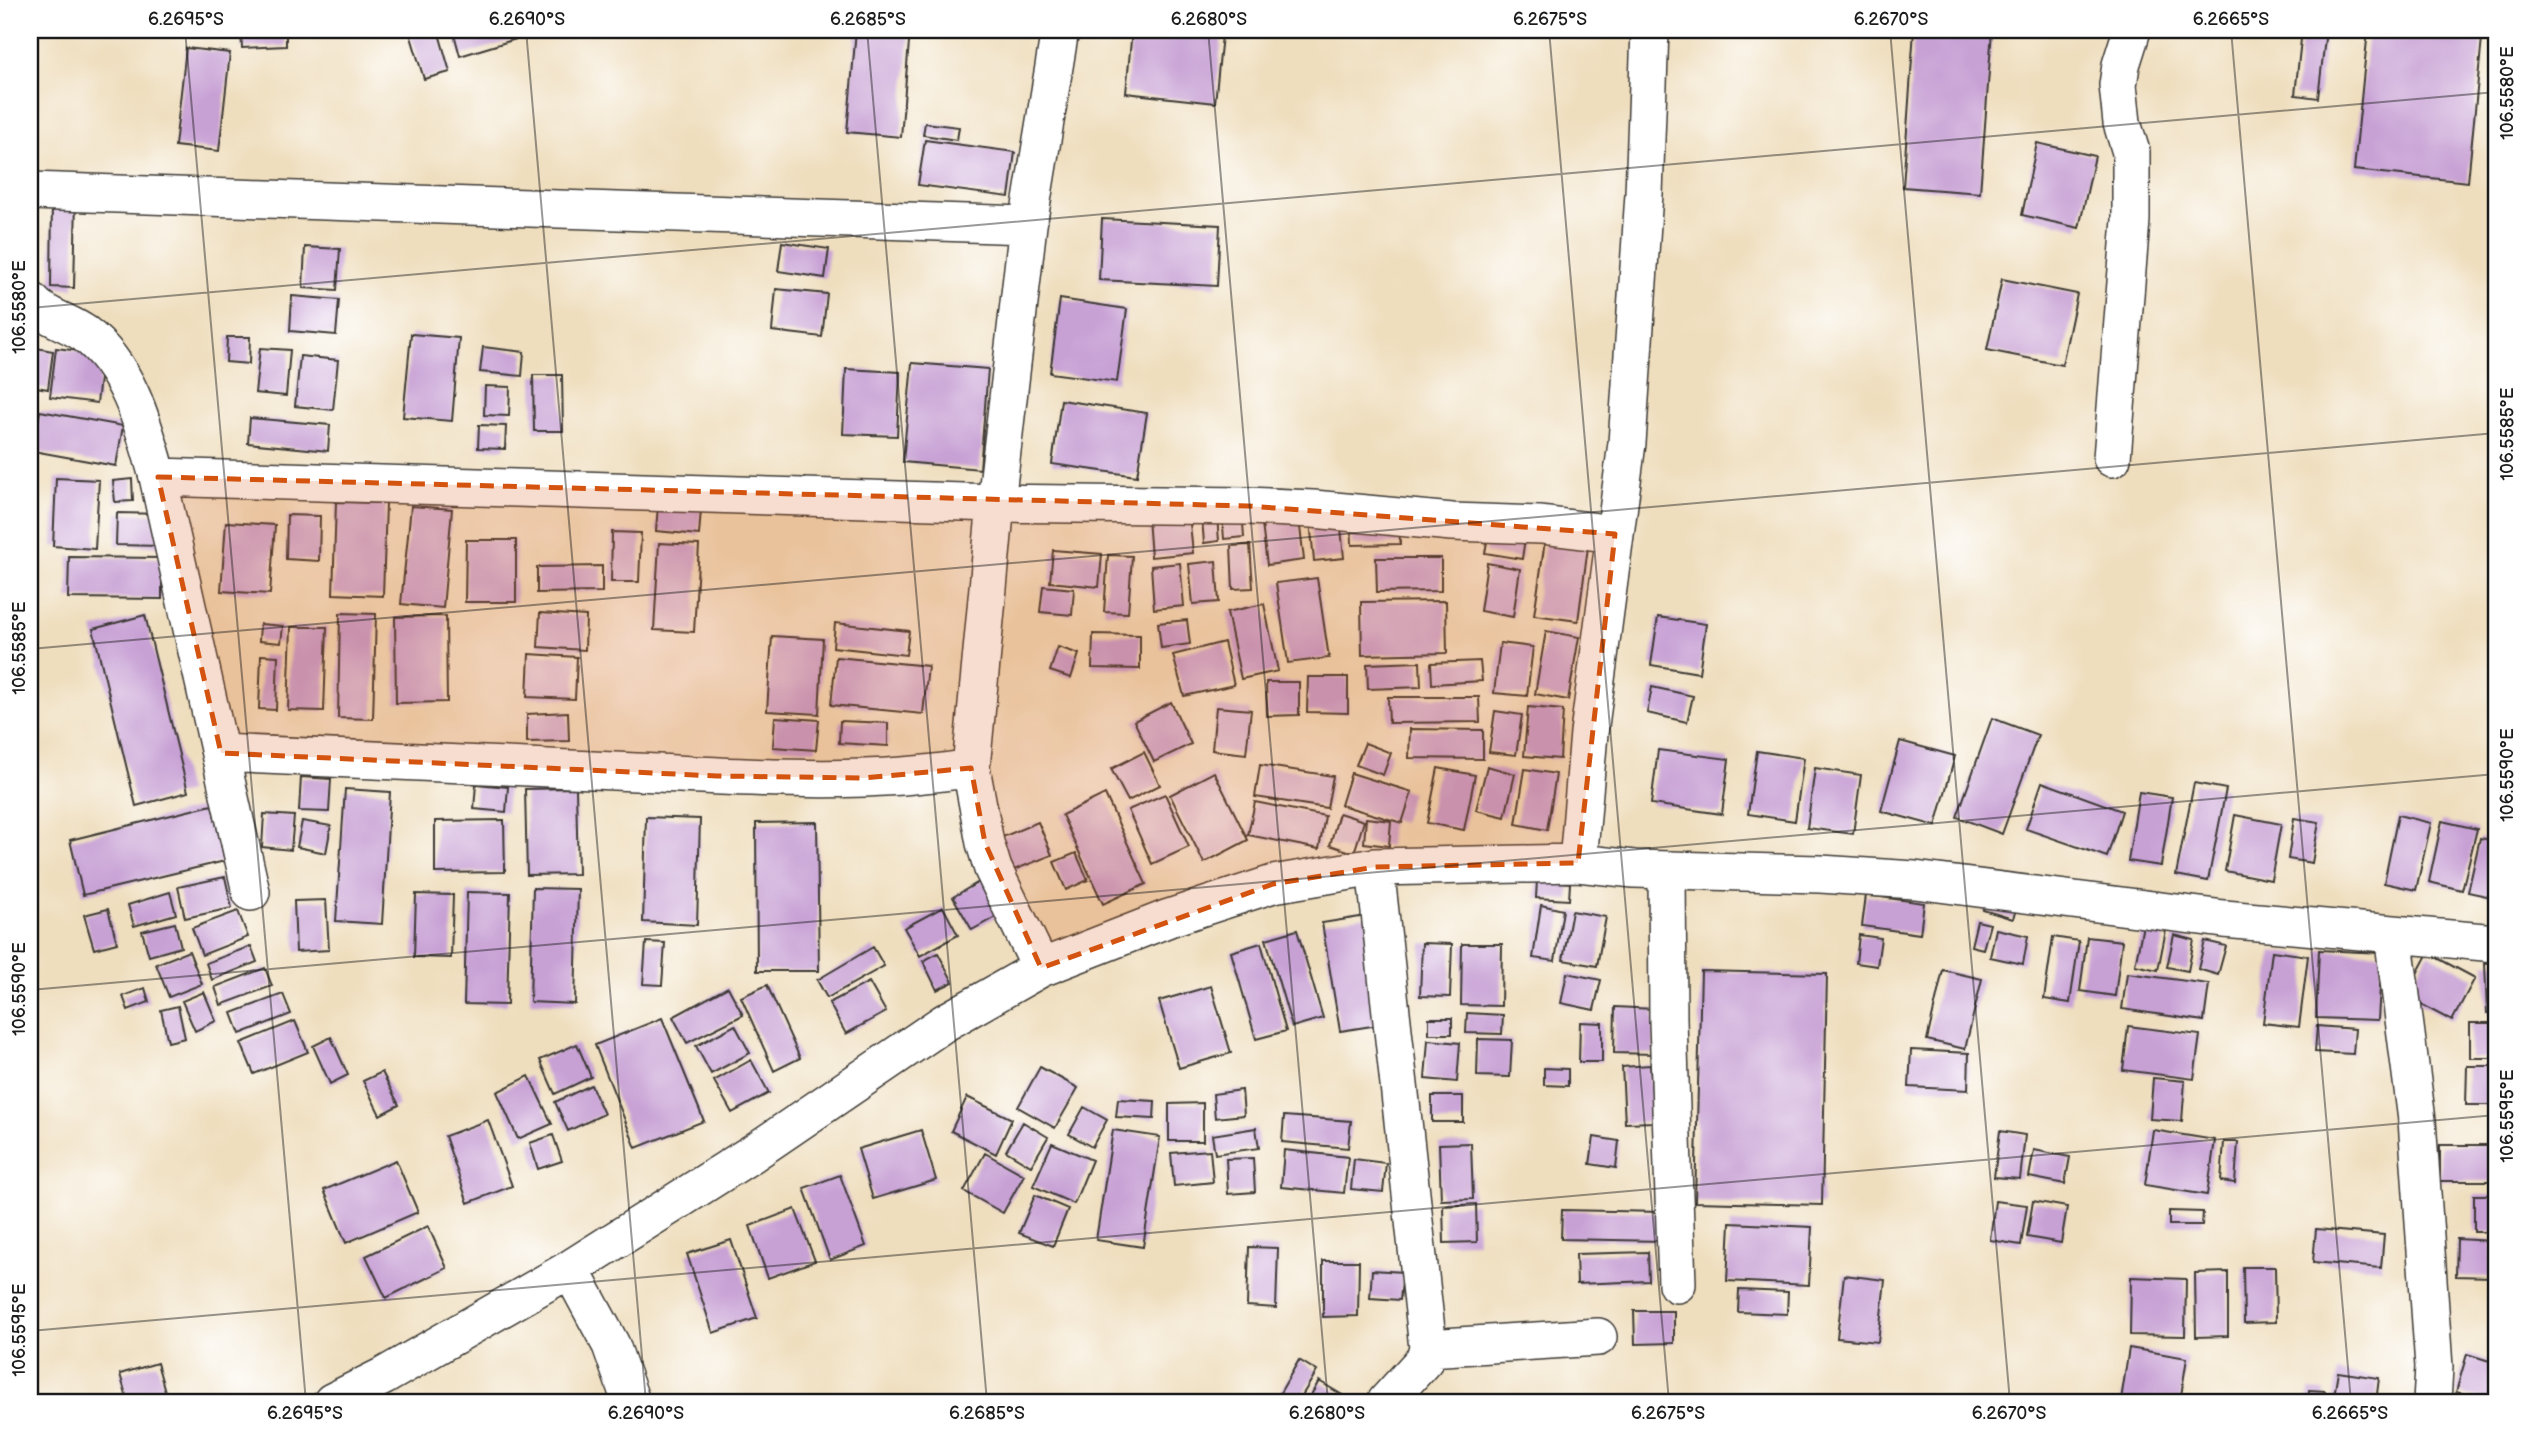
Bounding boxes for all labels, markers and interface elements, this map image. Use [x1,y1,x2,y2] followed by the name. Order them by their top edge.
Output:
[148,9,224,30] text: 6.2695°S
[489,9,565,30] text: 6.2690°S
[830,9,906,30] text: 6.2685°S
[1171,9,1247,30] text: 6.2680°S
[1513,9,1587,30] text: 6.2675°S
[1854,9,1928,30] text: 6.2670°S
[2193,9,2269,30] text: 6.2665°S
[2497,46,2518,140] text: 106.5580°E
[9,260,30,354] text: 106.5580°E
[2497,387,2518,481] text: 106.5585°E
[9,601,30,695] text: 106.5585°E
[2497,728,2518,822] text: 106.5590°E
[9,942,30,1036] text: 106.5590°E
[2497,1069,2518,1163] text: 106.5595°E
[9,1283,30,1377] text: 106.5595°E
[267,1403,343,1424] text: 6.2695°S
[608,1403,684,1424] text: 6.2690°S
[949,1403,1025,1424] text: 6.2685°S
[1289,1403,1365,1424] text: 6.2680°S
[1631,1403,1705,1424] text: 6.2675°S
[1972,1403,2046,1424] text: 6.2670°S
[2312,1403,2388,1424] text: 6.2665°S

